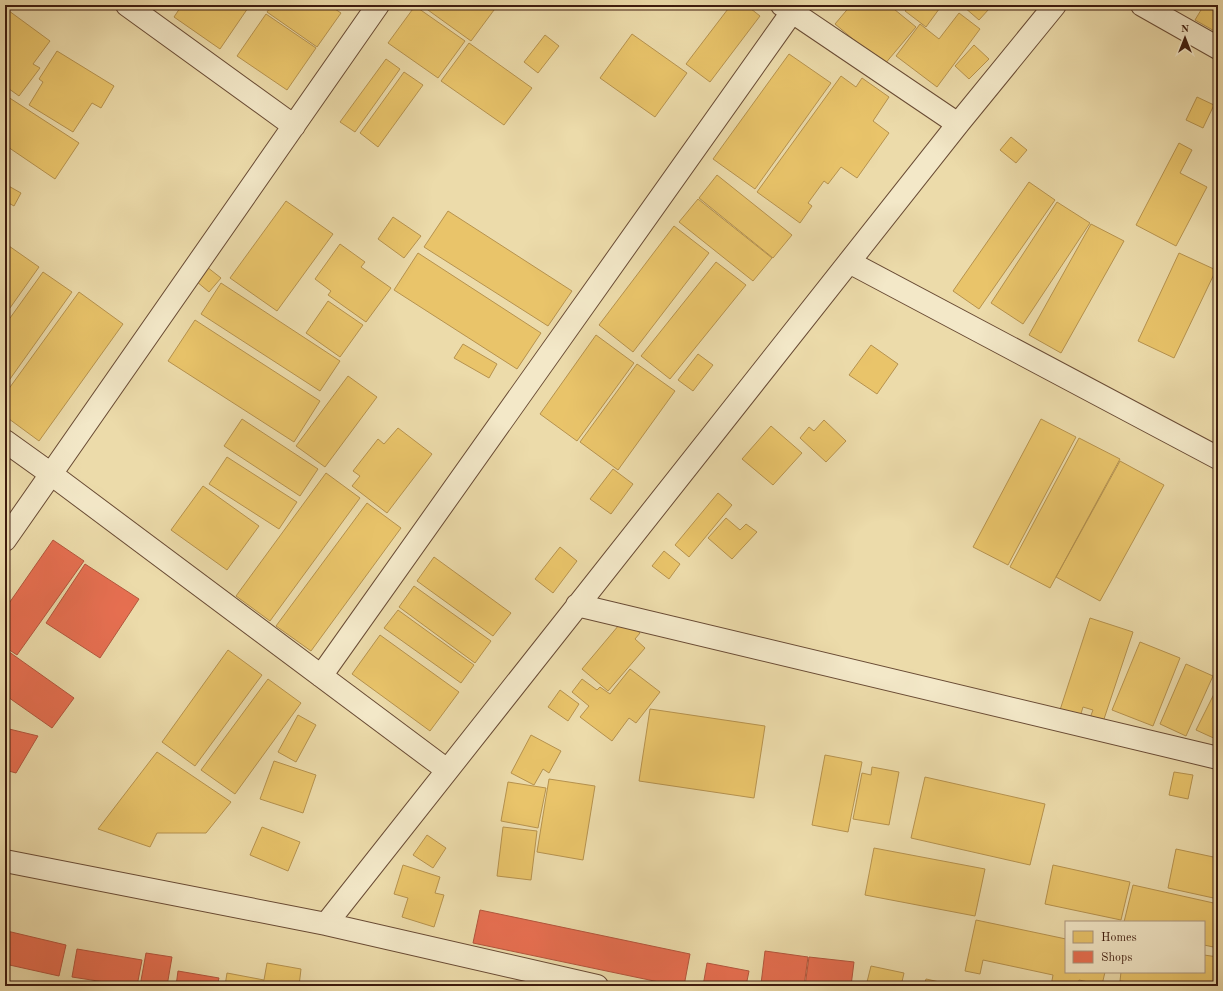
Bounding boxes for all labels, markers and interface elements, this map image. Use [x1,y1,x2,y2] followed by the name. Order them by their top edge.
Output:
[1165,18,1205,58] north arrow
[1181,24,1190,35] text: N
[1065,921,1205,973] legend
[1101,932,1137,944] text: Homes
[1101,952,1132,964] text: Shops

